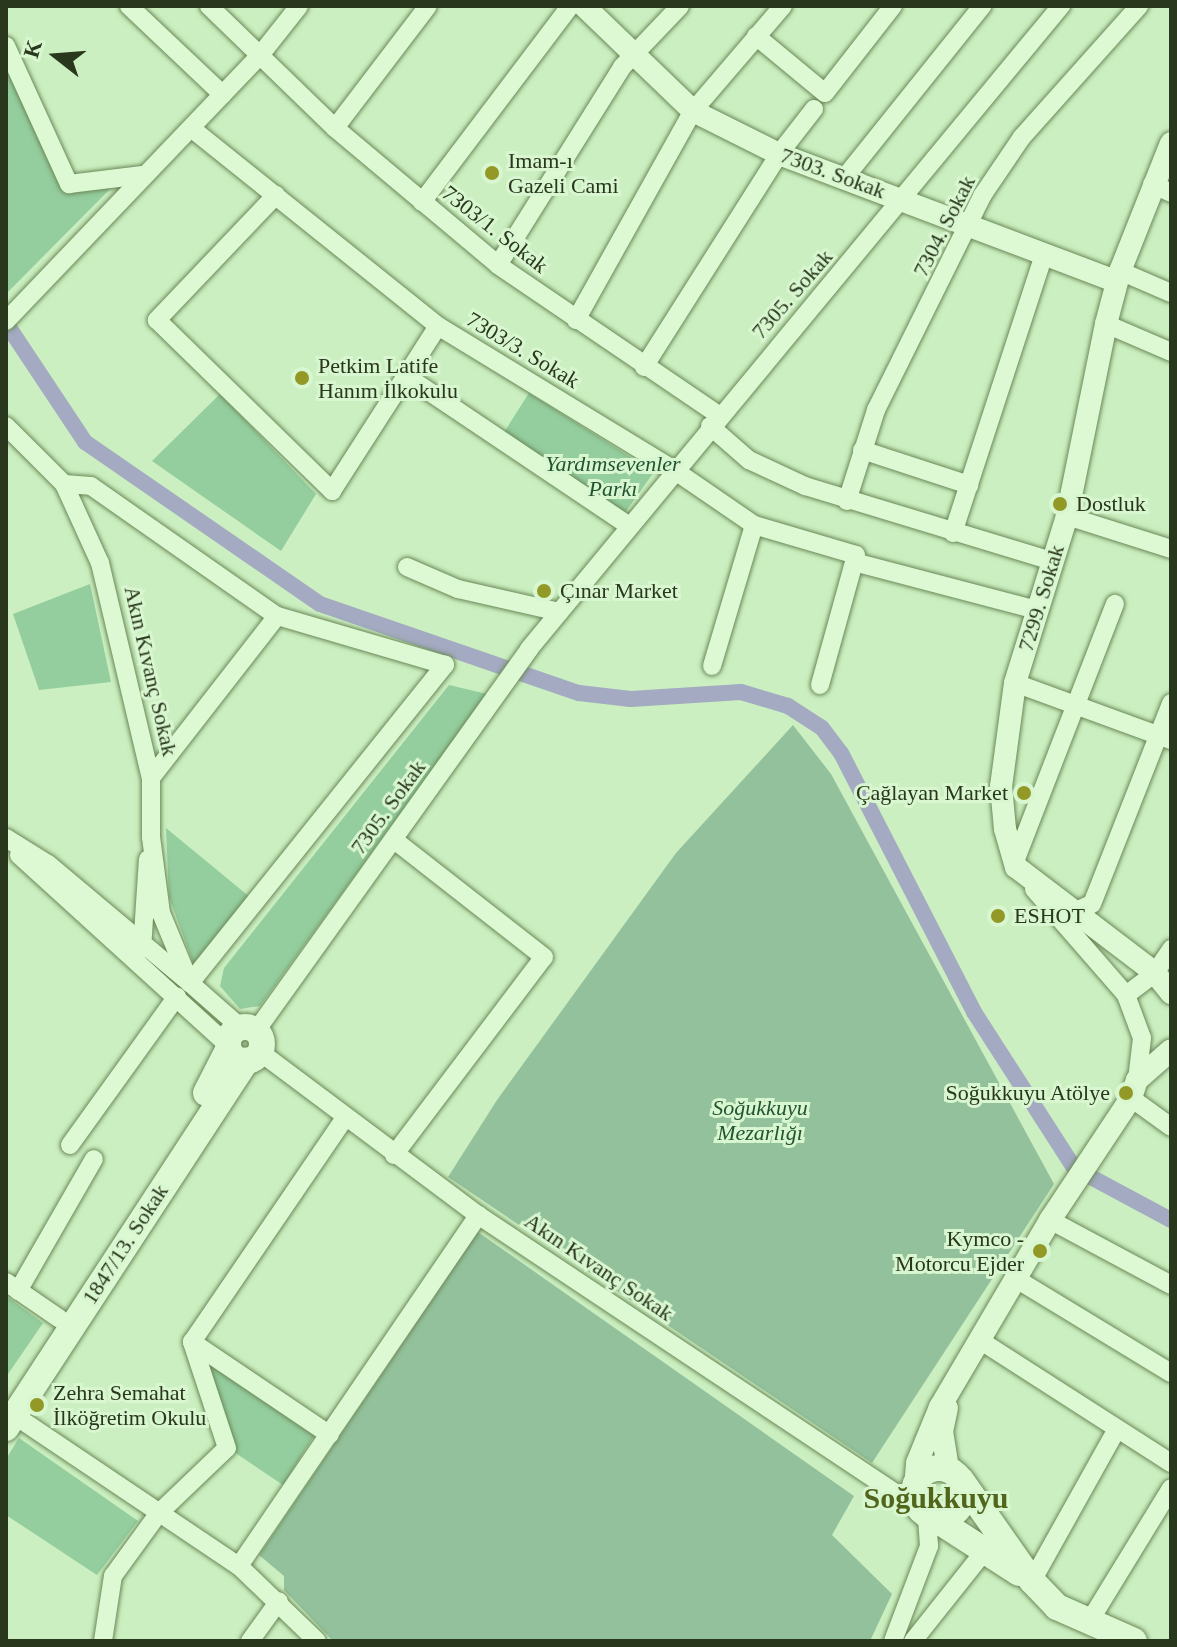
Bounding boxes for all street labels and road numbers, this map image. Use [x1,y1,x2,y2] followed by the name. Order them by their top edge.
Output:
[777,142,889,204] street label: 7303. Sokak
[907,171,981,281] street label: 7304. Sokak
[437,179,553,279] street label: 7303/1. Sokak
[746,244,838,344] street label: 7305. Sokak
[462,306,584,394] street label: 7303/3. Sokak
[1012,542,1070,654] street label: 7299. Sokak
[119,583,183,759] street label: Akın Kıvanç Sokak
[345,755,431,859] street label: 7305. Sokak
[76,1179,174,1309] street label: 1847/13. Sokak
[520,1208,678,1326] street label: Akın Kıvanç Sokak

